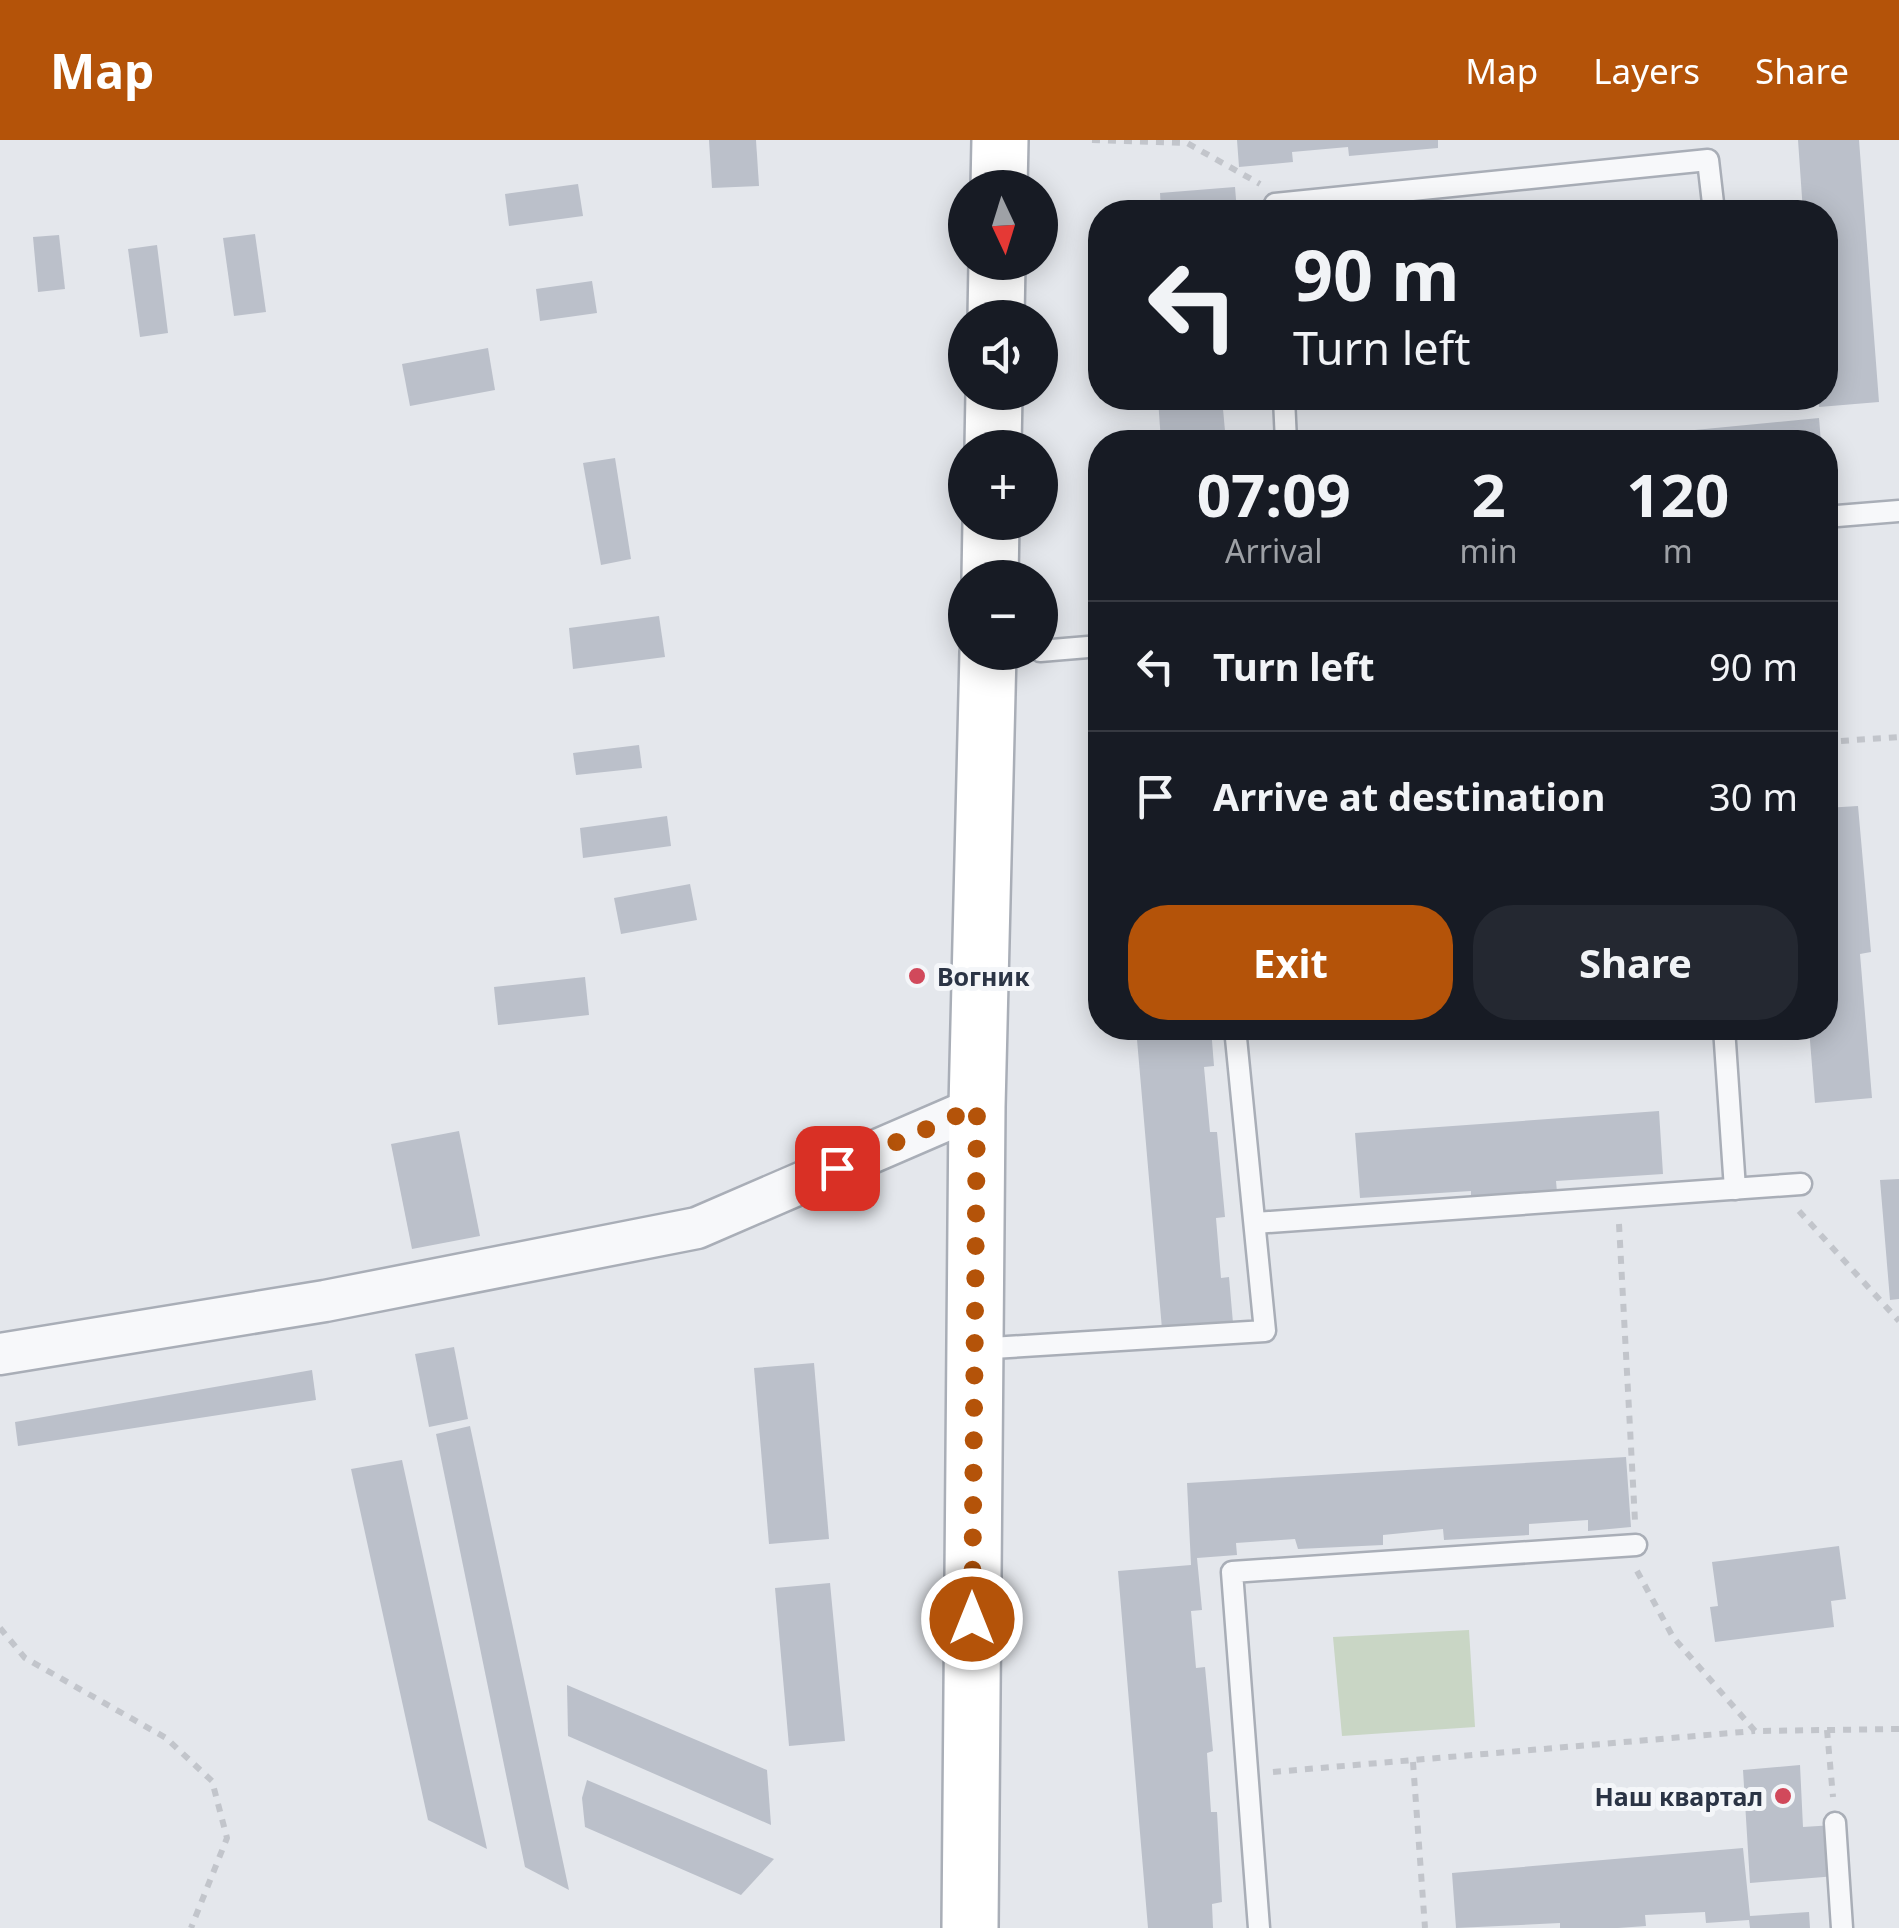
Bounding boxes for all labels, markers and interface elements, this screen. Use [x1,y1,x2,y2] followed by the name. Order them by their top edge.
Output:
[50,38,154,103] text: Map
[1465,47,1538,94] text: Map
[1593,47,1700,94] text: Layers
[1755,47,1849,94] text: Share
[948,170,1058,280] north arrow
[948,170,1058,670] map controls
[1293,226,1460,322] text: 90 m
[1128,240,1258,370] icon: left
[948,300,1058,410] button: sound
[1293,317,1470,378] text: Turn left
[948,430,1058,540] button: +
[1197,453,1351,535] text: 07:09
[1471,453,1506,535] text: 2
[1626,453,1729,535] text: 120
[1225,529,1323,572] text: Arrival
[1460,529,1518,572] text: min
[1663,529,1693,572] text: m
[948,560,1058,670] button: −
[1128,639,1183,694] icon: left
[1213,640,1375,692] text: Turn left
[1709,640,1798,692] text: 90 m
[1128,769,1183,824] icon: arrive
[1213,770,1605,822] text: Arrive at destination
[1709,770,1798,822] text: 30 m
[1128,905,1453,1020] button: Exit
[1473,905,1798,1020] button: Share
[937,959,1030,993] place label: Вогник
[906,965,928,987] marker: Вогник
[795,1126,880,1211] pin
[810,1141,865,1196] icon: arrive
[920,1567,1024,1671] position arrow
[1595,1779,1763,1813] place label: Наш квартал
[1772,1785,1794,1807] marker: Наш квартал

